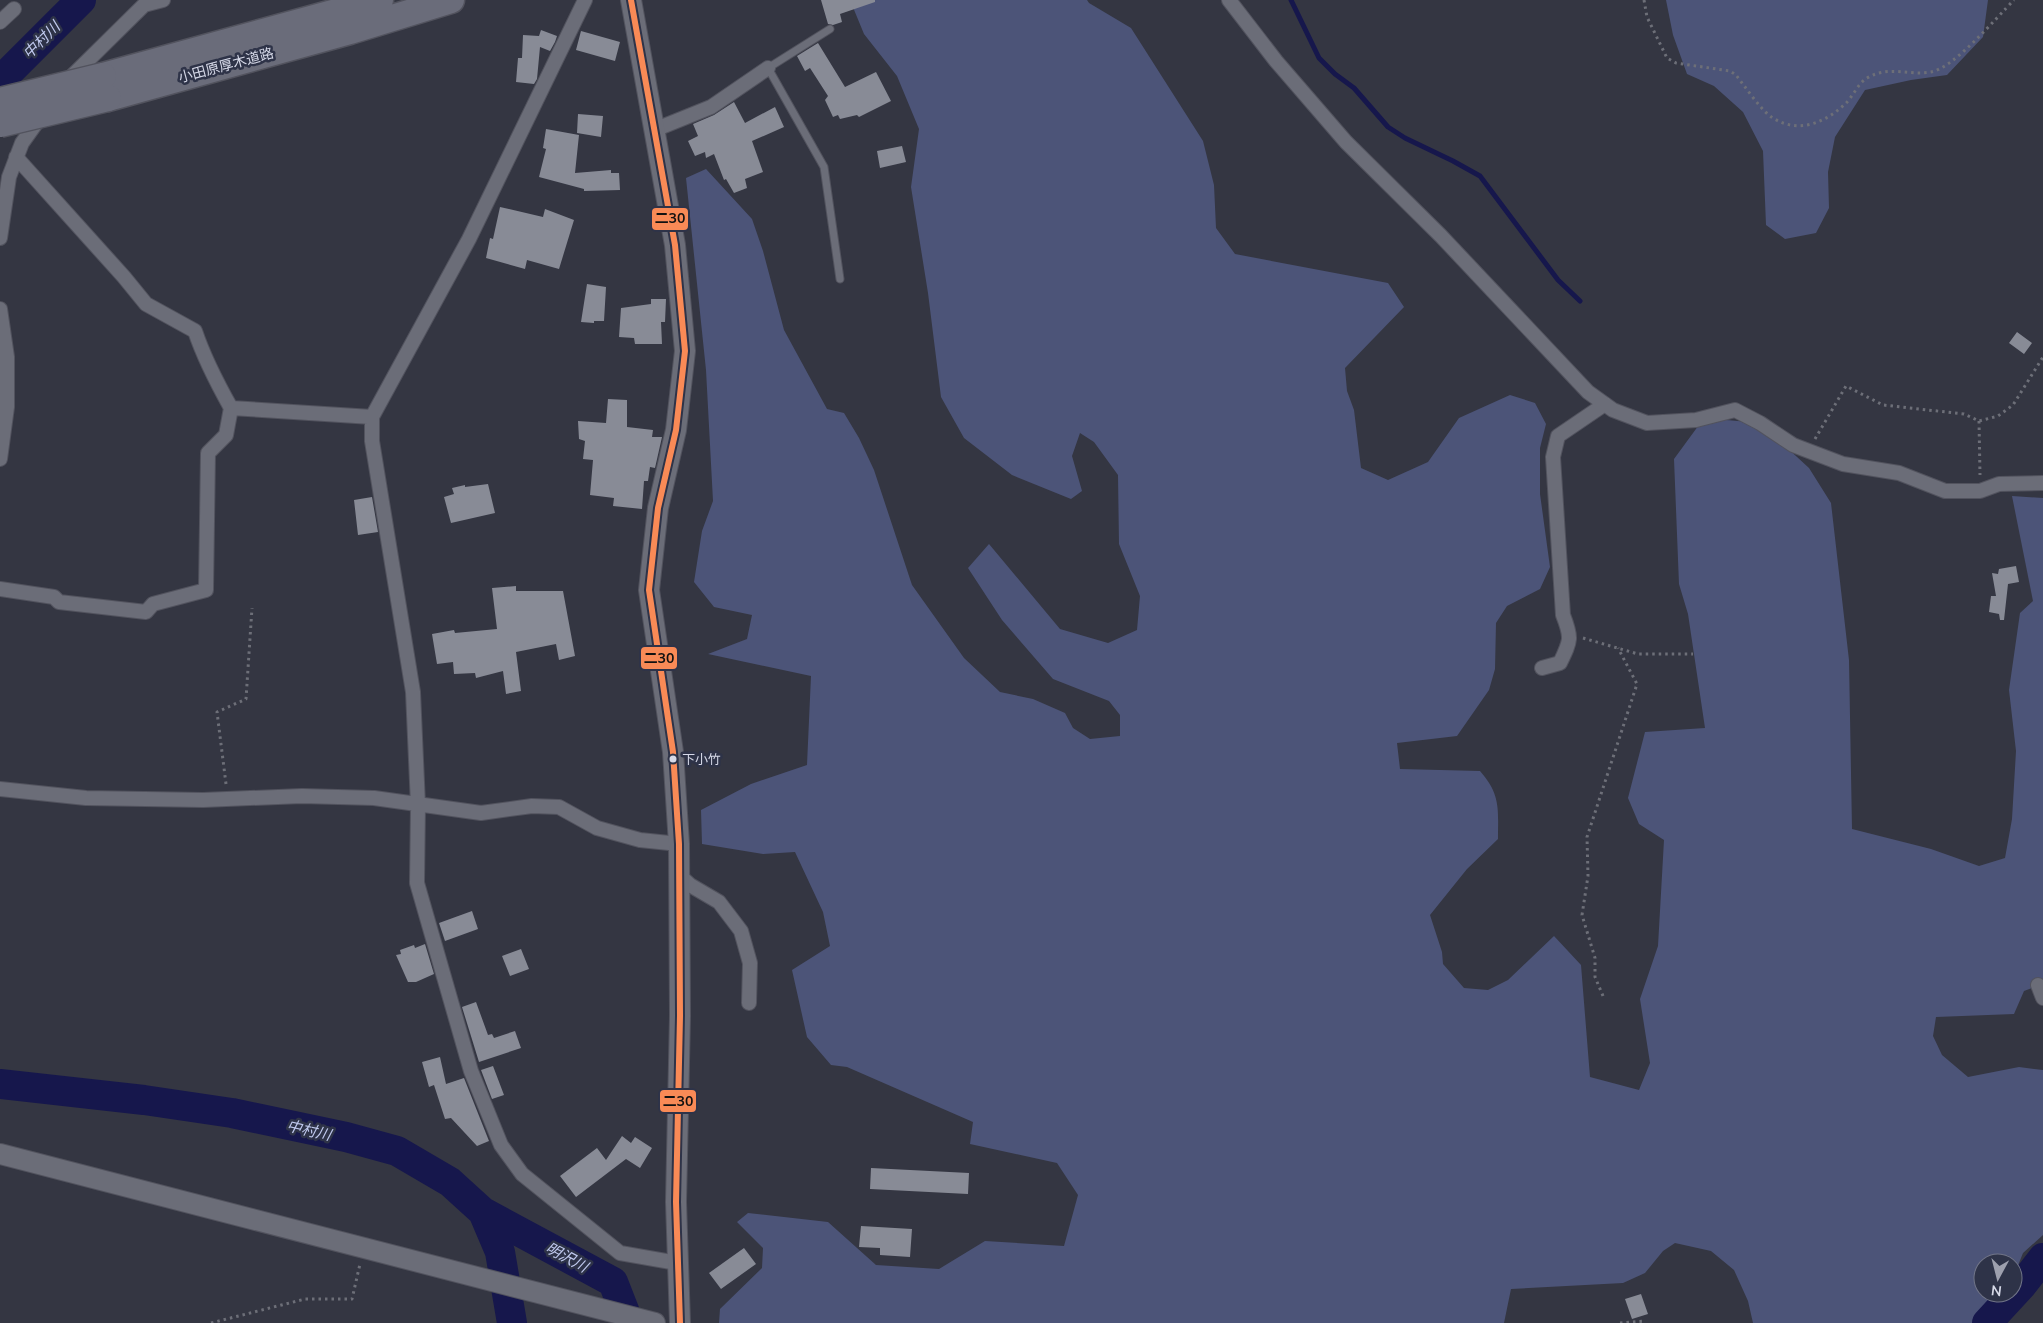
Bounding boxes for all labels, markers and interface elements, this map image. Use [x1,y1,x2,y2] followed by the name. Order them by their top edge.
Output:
[18,16,65,63] water label: 中村川
[176,44,276,86] street label: 小田原厚木道路
[651,207,689,231] line badge: 二30
[655,209,685,227] text: 二30
[640,646,678,670] line badge: 二30
[644,649,674,667] text: 二30
[682,751,721,767] place label: 下小竹
[668,754,678,764] marker: 下小竹
[659,1089,697,1113] line badge: 二30
[663,1092,693,1110] text: 二30
[285,1116,335,1145] water label: 中村川
[543,1238,593,1277] water label: 明沢川
[1973,1253,2023,1303] north arrow
[1990,1281,2003,1300] text: N

